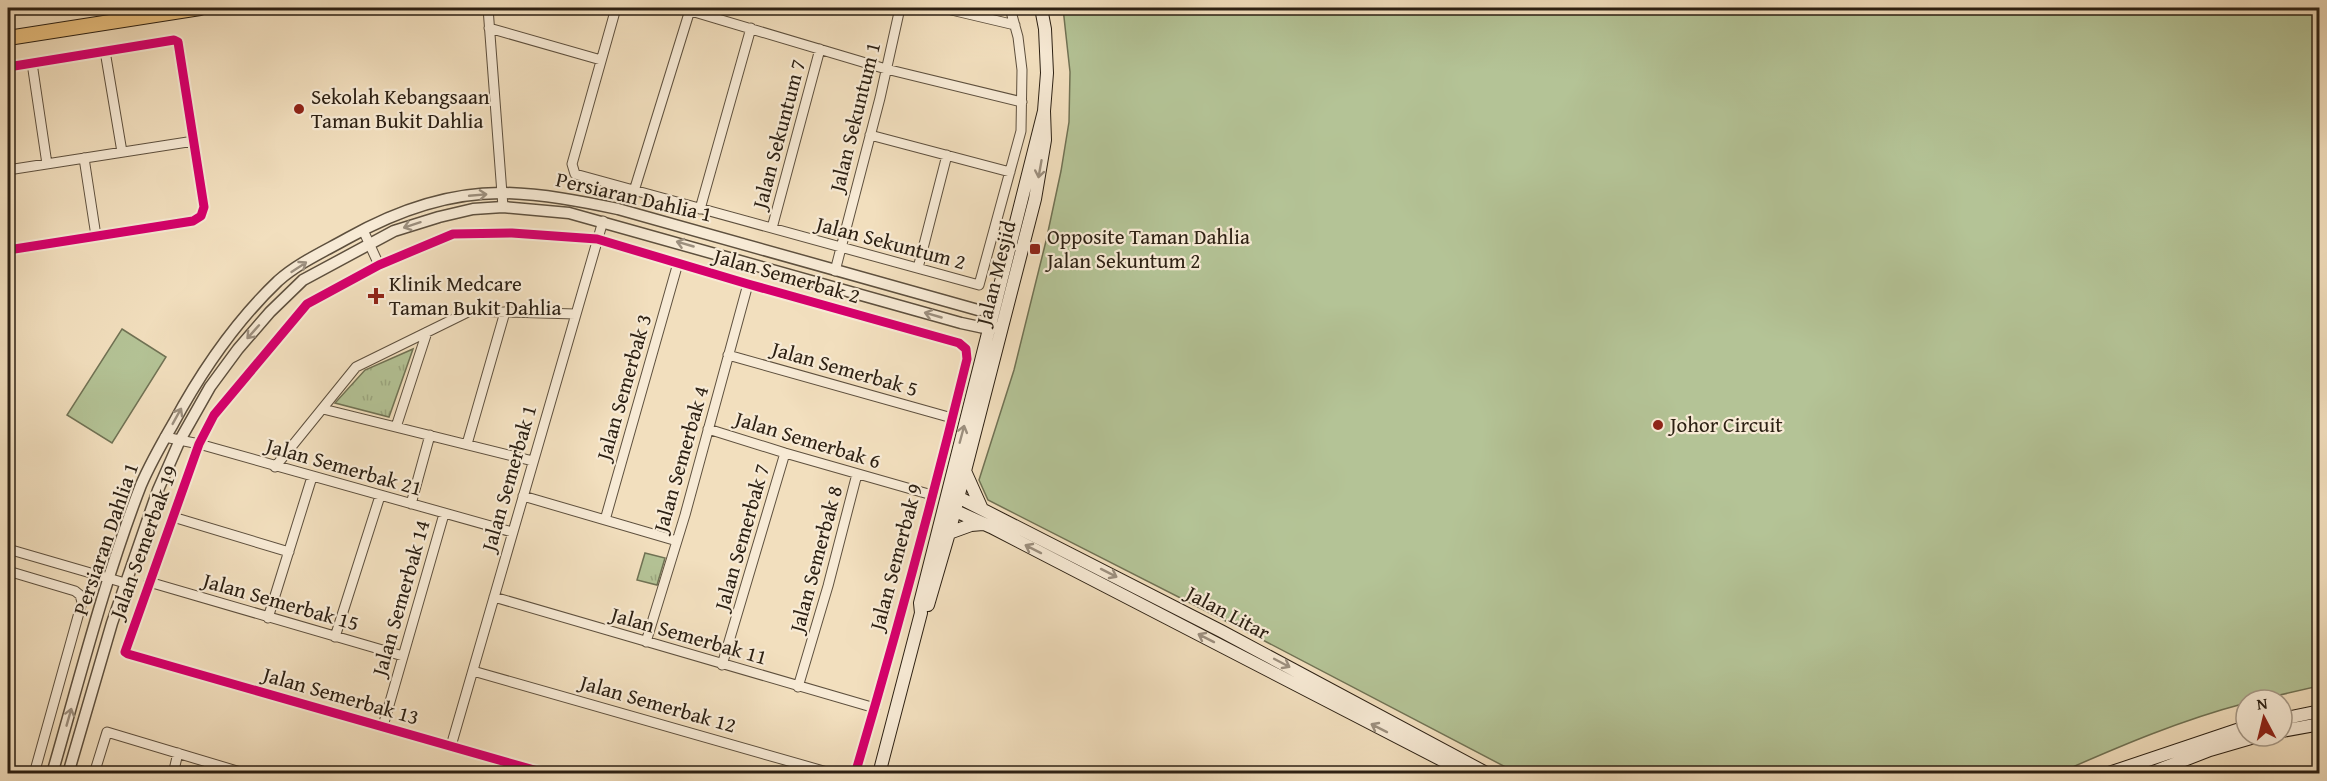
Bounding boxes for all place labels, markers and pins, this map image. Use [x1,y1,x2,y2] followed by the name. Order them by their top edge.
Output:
[311,81,490,136] place label: Sekolah Kebangsaan Taman Bukit Dahlia
[292,102,306,116] marker: Sekolah Kebangsaan Taman Bukit Dahlia
[1044,221,1250,276] place label: Opposite Taman Dahlia Jalan Sekuntum 2
[1028,242,1042,256] marker: Opposite Taman Dahlia Jalan Sekuntum 2
[389,268,562,323] place label: Klinik Medcare Taman Bukit Dahlia
[367,287,385,305] marker: Klinik Medcare Taman Bukit Dahlia
[1667,409,1783,440] place label: Johor Circuit
[1651,418,1665,432] marker: Johor Circuit

